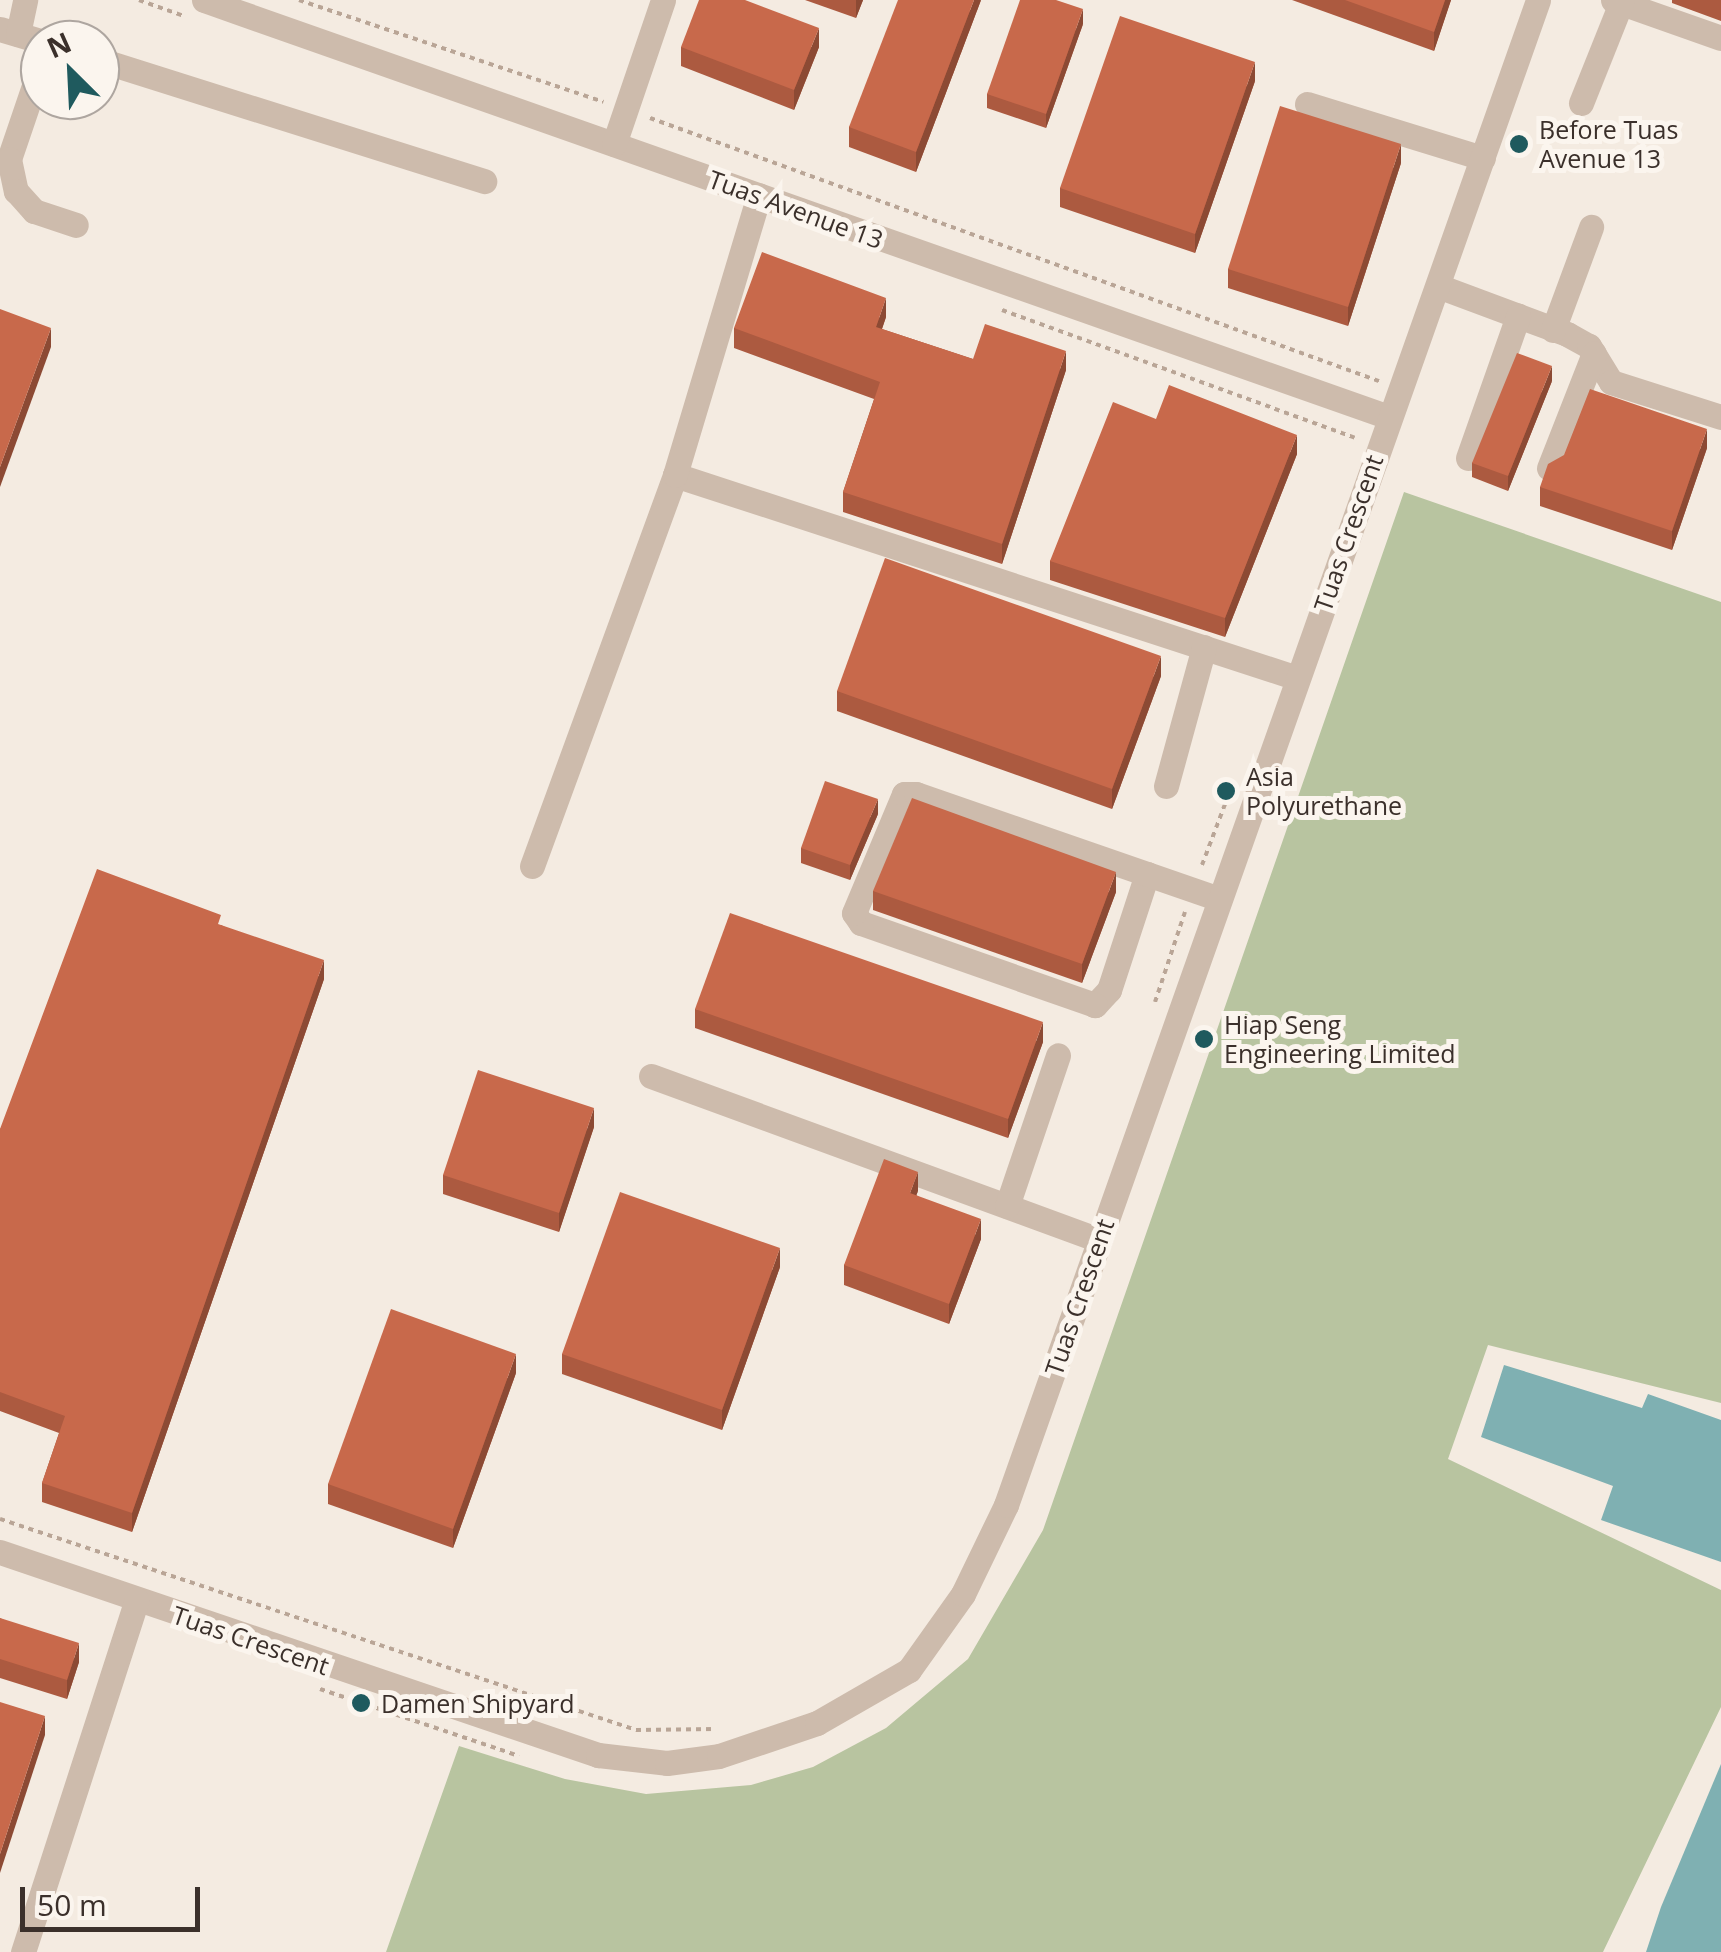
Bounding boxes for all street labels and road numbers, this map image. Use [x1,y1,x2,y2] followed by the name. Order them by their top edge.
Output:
[705,164,887,254] street label: Tuas Avenue 13
[1307,451,1389,615] street label: Tuas Crescent
[1038,1215,1120,1379] street label: Tuas Crescent
[169,1599,333,1681] street label: Tuas Crescent

